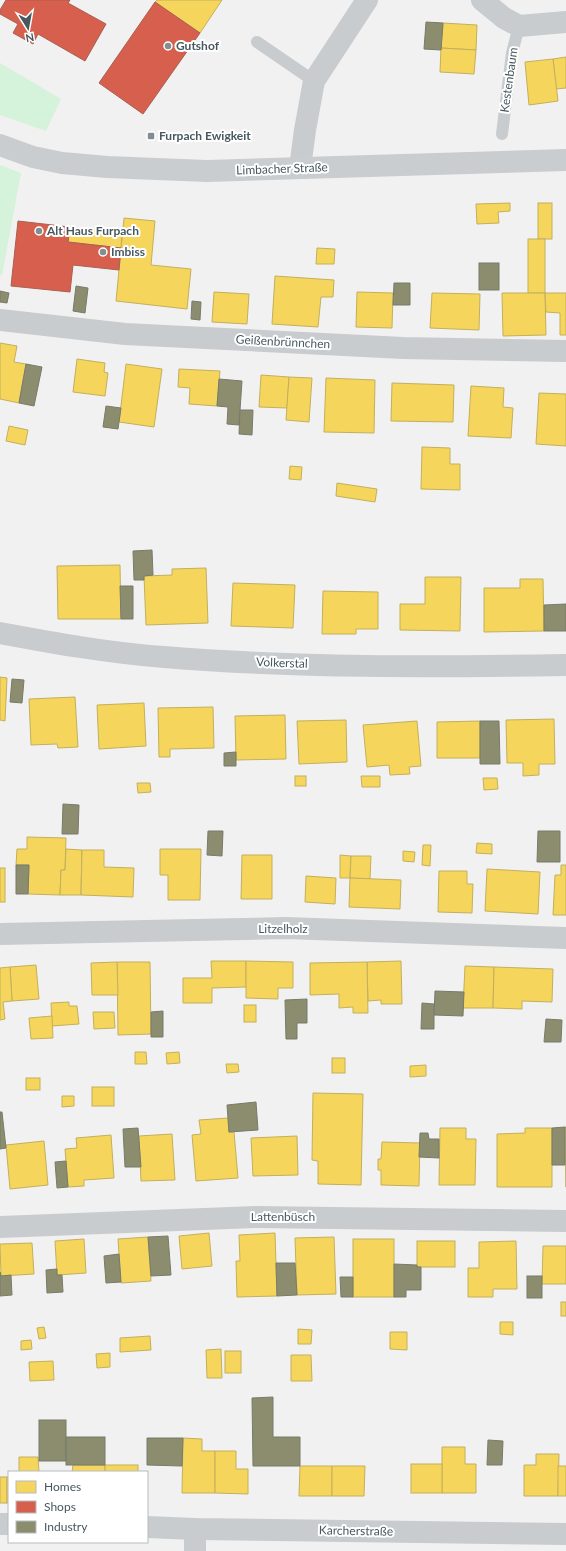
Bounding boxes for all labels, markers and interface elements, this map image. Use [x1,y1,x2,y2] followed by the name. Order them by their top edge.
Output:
[8,8,48,48] north arrow
[25,31,35,45] text: N
[176,38,220,53] place label: Gutshof
[163,41,173,51] marker: Gutshof
[497,46,521,113] street label: Kestenbaum
[159,128,251,143] place label: Furpach Ewigkeit
[146,131,156,141] marker: Furpach Ewigkeit
[236,159,328,178] street label: Limbacher Straße
[46,223,139,238] place label: Alt Haus Furpach
[34,226,44,236] marker: Alt Haus Furpach
[111,244,145,259] place label: Imbiss
[98,247,108,257] marker: Imbiss
[235,332,331,351] street label: Geißenbrünnchen
[256,654,308,671] street label: Volkerstal
[258,921,308,936] street label: Litzelholz
[251,1209,315,1224] street label: Lattenbüsch
[8,1471,148,1543] legend
[44,1479,81,1494] text: Homes
[44,1499,76,1514] text: Shops
[44,1519,88,1534] text: Industry
[319,1522,393,1539] street label: Karcherstraße

